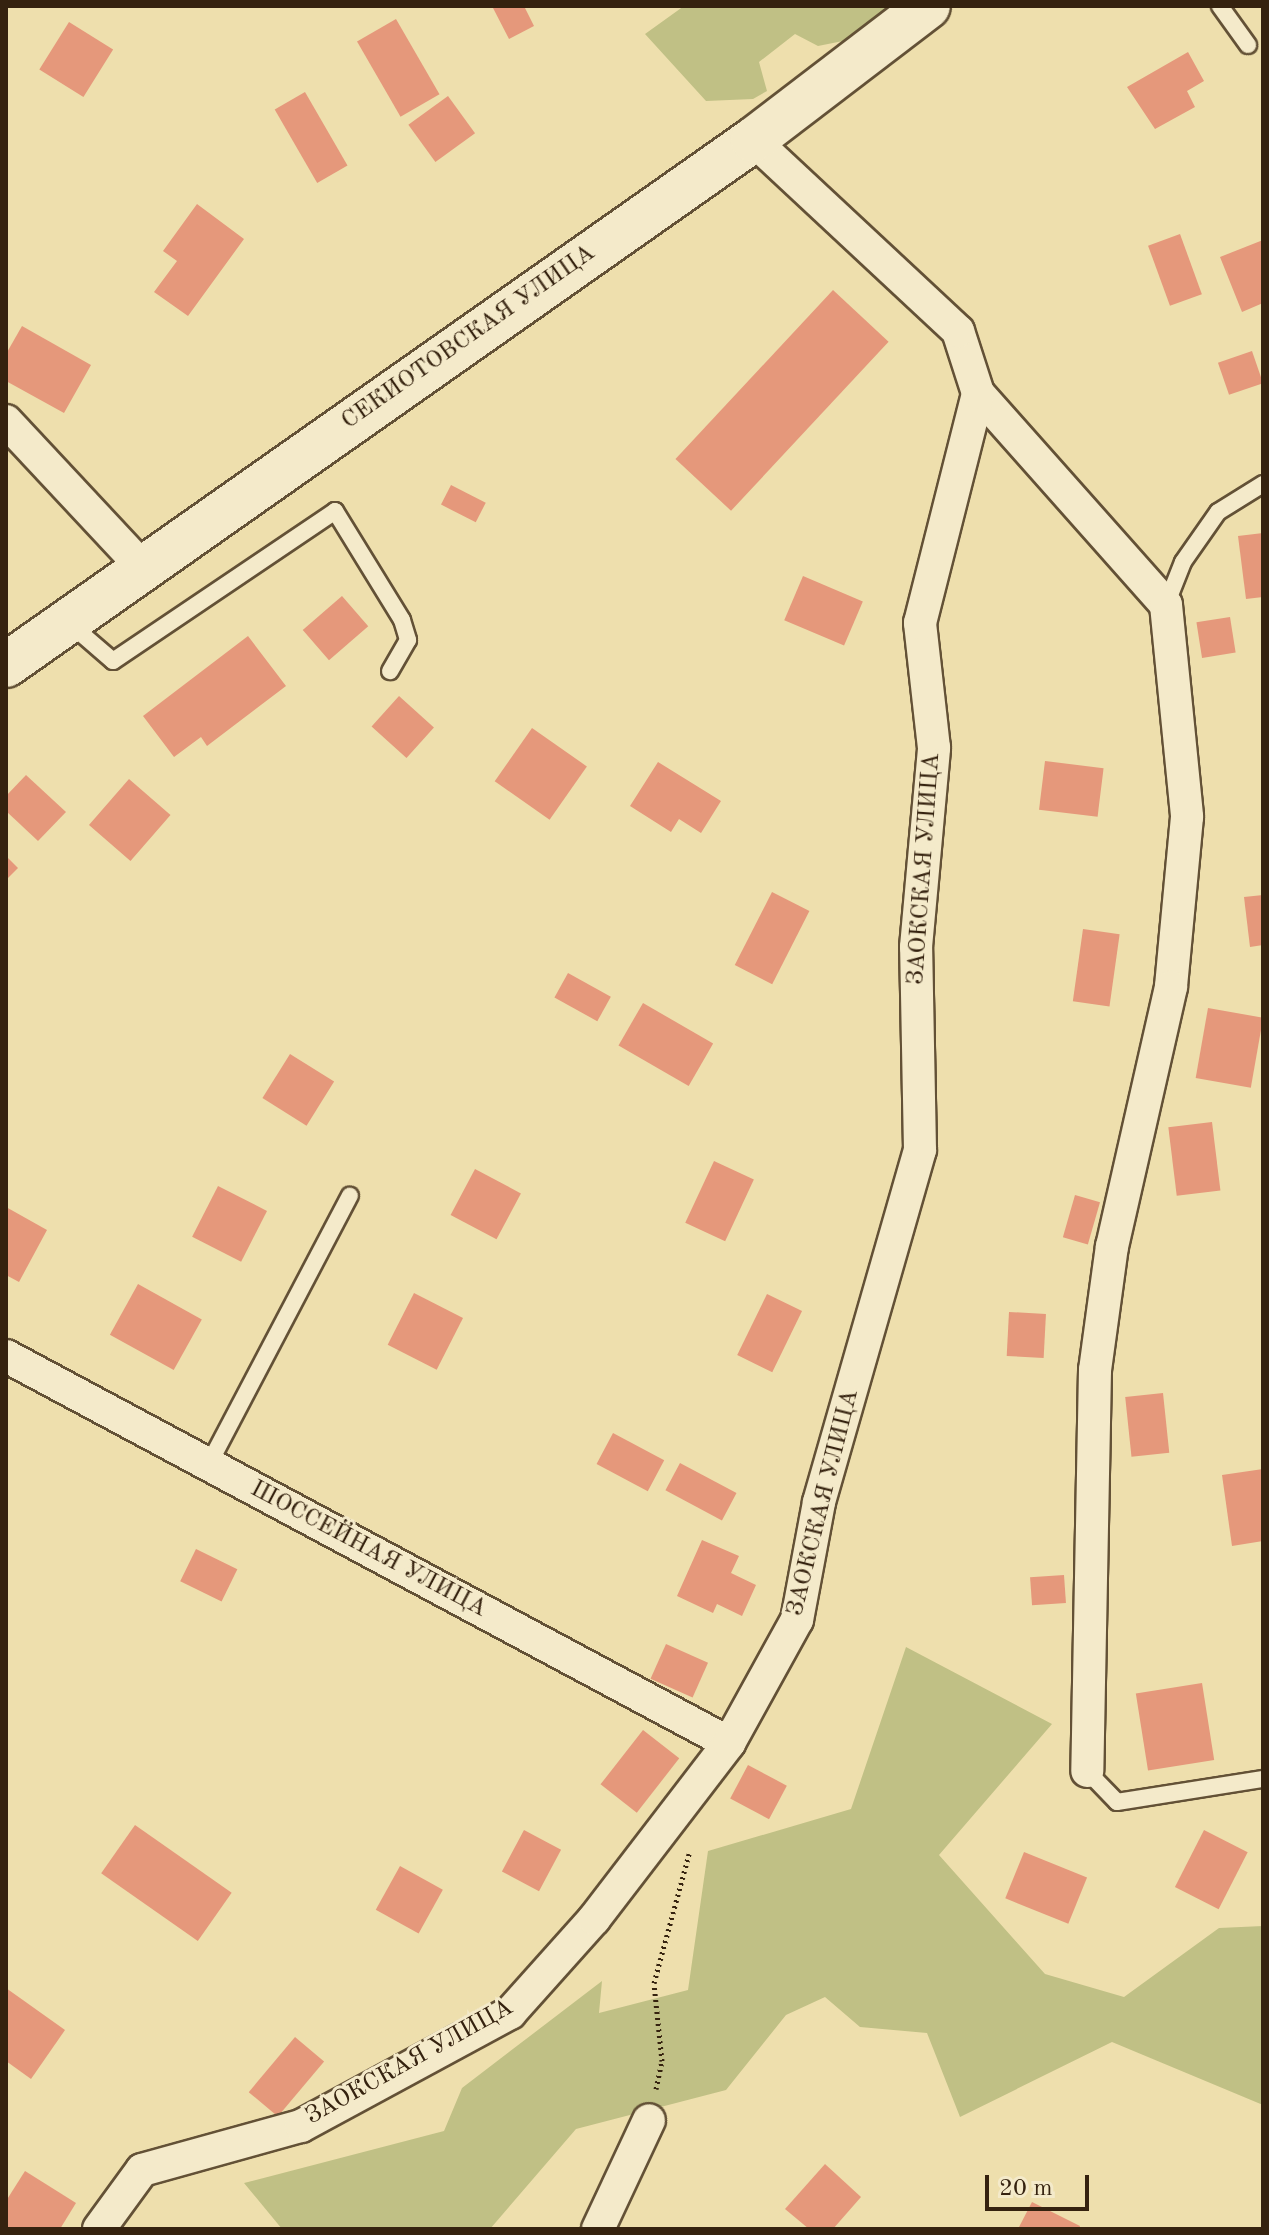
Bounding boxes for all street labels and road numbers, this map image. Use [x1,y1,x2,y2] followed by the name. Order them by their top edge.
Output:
[337,239,601,437] street label: СЕКИОТОВСКАЯ УЛИЦА
[903,752,947,986] street label: ЗАОКСКАЯ УЛИЦА
[782,1387,866,1619] street label: ЗАОКСКАЯ УЛИЦА
[245,1475,491,1625] street label: ШОССЕЙНАЯ УЛИЦА
[301,1994,519,2132] street label: ЗАОКСКАЯ УЛИЦА

